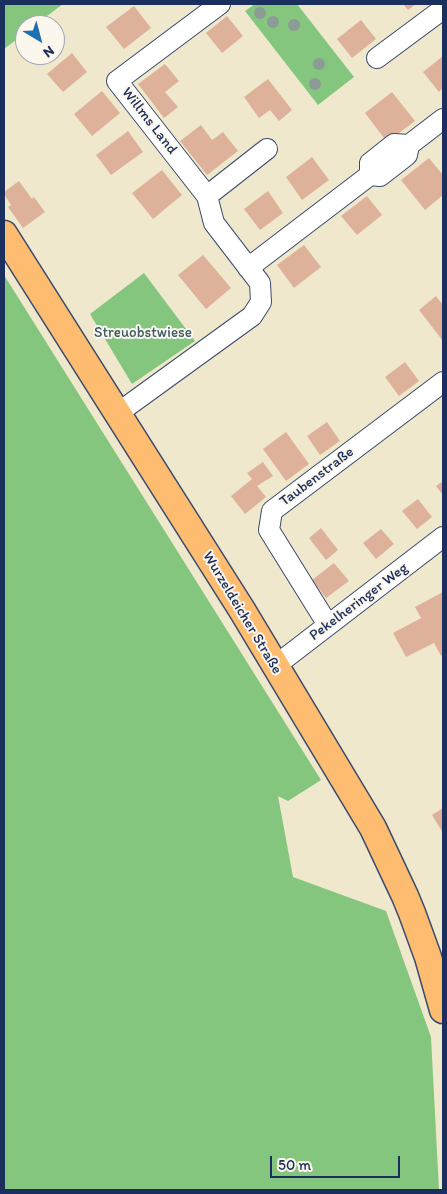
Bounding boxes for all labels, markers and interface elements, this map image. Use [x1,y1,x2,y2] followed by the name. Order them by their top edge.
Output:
[15,15,65,65] north arrow
[40,42,58,61] text: N
[117,84,181,158] street label: Willms Land
[94,324,192,342] park label: Streuobstwiese
[276,443,358,511] street label: Taubenstraße
[198,548,286,678] street label: Wurzeldeicher Straße
[306,559,412,645] street label: Pekelheringer Weg
[272,1146,402,1178] scale bar
[278,1156,311,1174] text: 50 m

